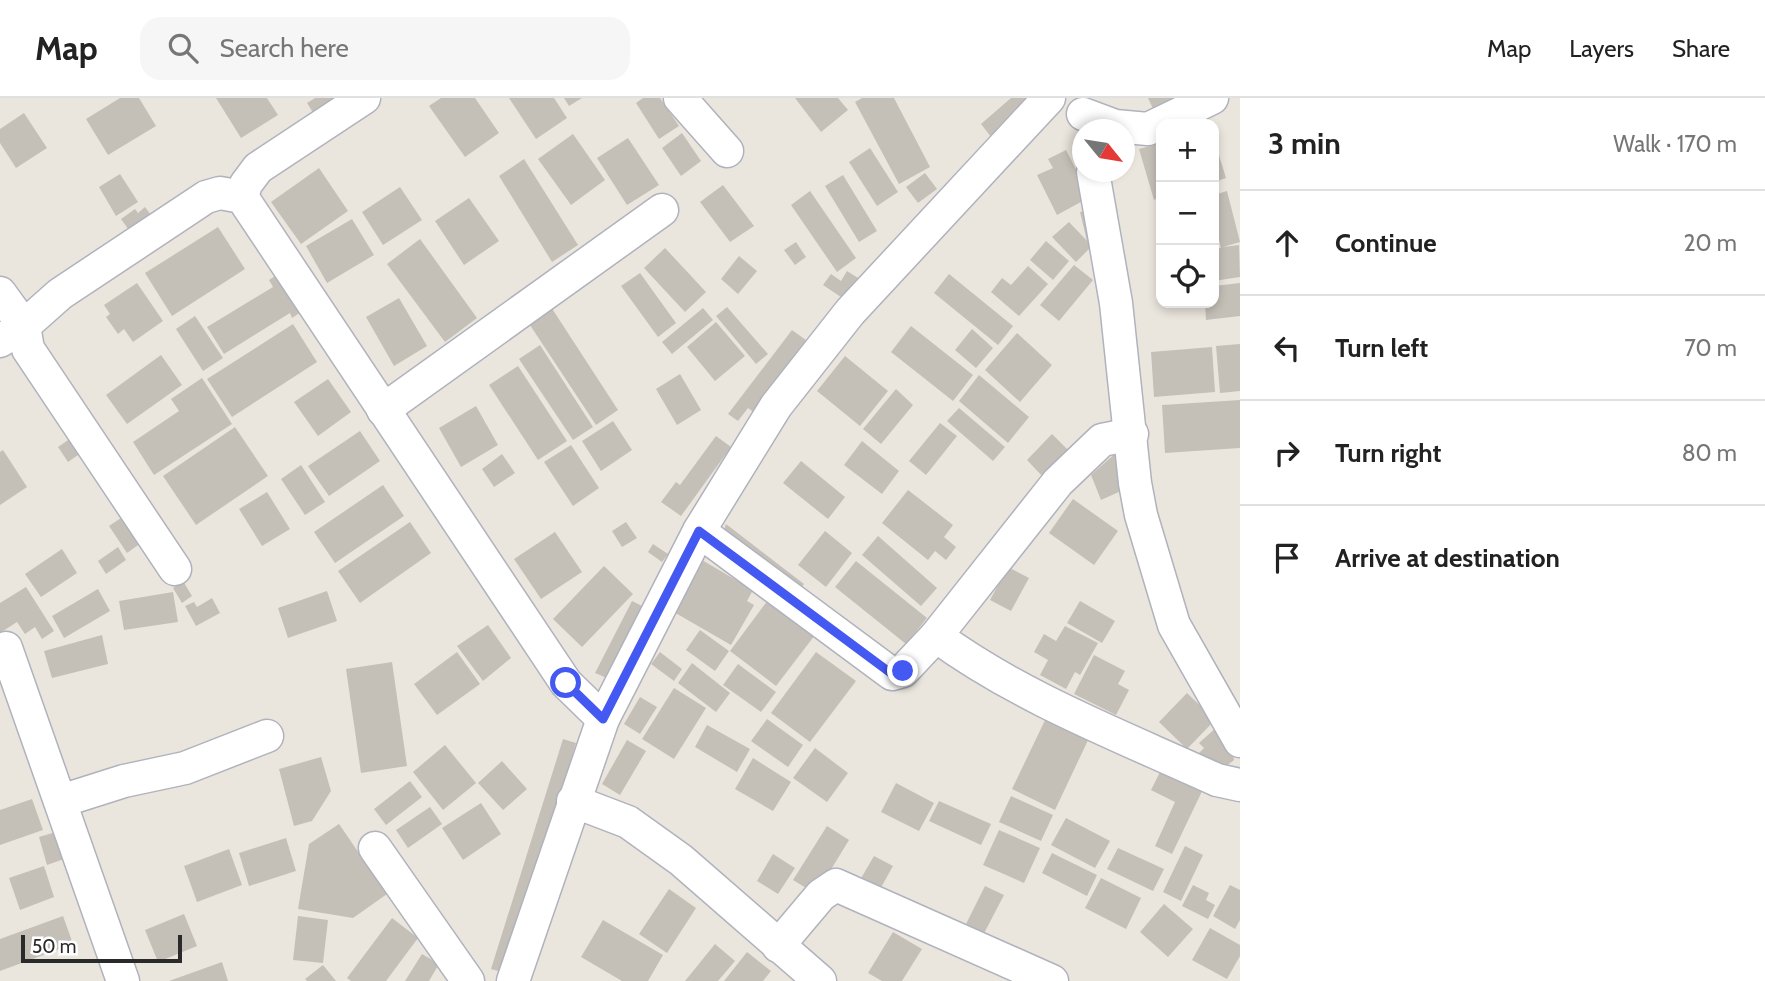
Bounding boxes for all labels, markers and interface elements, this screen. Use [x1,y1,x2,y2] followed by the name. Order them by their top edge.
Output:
[140,17,630,80] search box
[35,28,98,68] text: Map
[164,29,202,67] icon: search
[220,32,349,64] text: Search here
[1487,34,1531,63] text: Map
[1569,34,1634,63] text: Layers
[1672,34,1730,63] text: Share
[1072,119,1135,182] north arrow
[1156,119,1219,308] map controls
[1156,119,1219,182] button: +
[1268,125,1341,162] text: 3 min
[1613,130,1737,158] text: Walk · 170 m
[1156,182,1219,245] button: −
[1268,224,1306,262] icon: ahead
[1335,227,1437,259] text: Continue
[1684,229,1737,257] text: 20 m
[1156,245,1219,308] button: locate
[1268,329,1306,367] icon: left
[1335,332,1428,364] text: Turn left
[1684,334,1737,362] text: 70 m
[1268,434,1306,472] icon: right
[1335,437,1441,469] text: Turn right
[1682,439,1737,467] text: 80 m
[1268,539,1306,577] icon: arrive
[1335,542,1560,574] text: Arrive at destination
[887,655,918,686] route end
[550,667,581,698] route start
[21,932,182,964] scale bar
[32,935,76,958] text: 50 m

